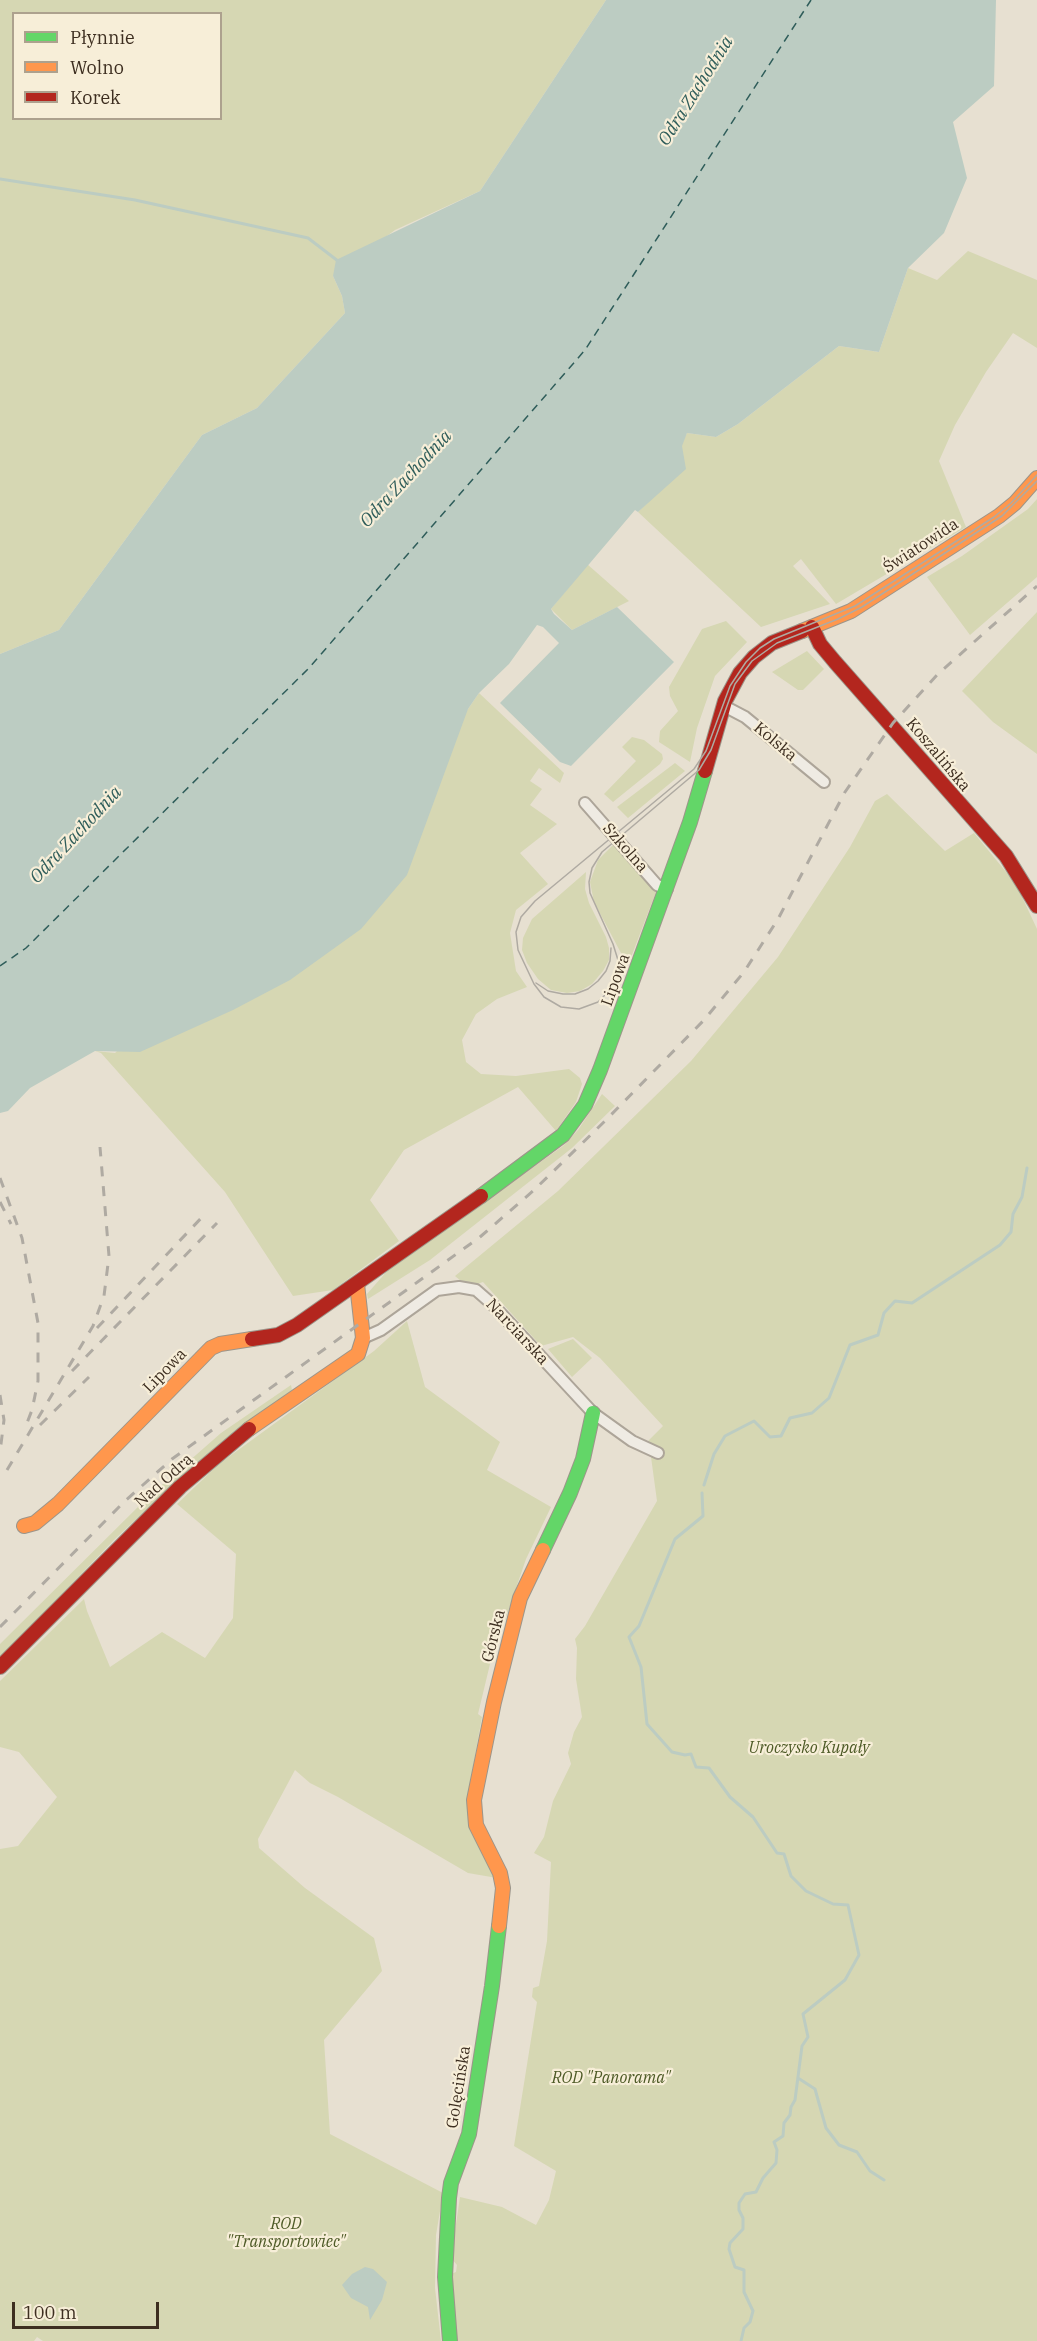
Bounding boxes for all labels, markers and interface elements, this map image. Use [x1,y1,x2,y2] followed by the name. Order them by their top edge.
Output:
[12,12,222,120] legend
[70,26,135,49] text: Płynnie
[654,32,738,150] water label: Odra Zachodnia
[70,56,124,79] text: Wolno
[70,86,121,109] text: Korek
[356,426,456,532] water label: Odra Zachodnia
[880,515,962,577] street label: Światowida
[902,714,974,796] street label: Koszalińska
[749,718,801,766] street label: Kolska
[26,782,126,888] water label: Odra Zachodnia
[598,819,652,877] street label: Szkolna
[598,951,634,1009] street label: Lipowa
[482,1295,552,1369] street label: Narciarska
[139,1345,191,1397] street label: Lipowa
[131,1450,197,1512] street label: Nad Odrą
[478,1608,510,1664] street label: Górska
[748,1738,870,1758] park label: Uroczysko Kupały
[443,2044,475,2130] street label: Golęcińska
[552,2068,670,2088] park label: ROD "Panorama"
[226,2214,346,2252] park label: ROD "Transportowiec"
[15,2290,162,2328] scale bar
[23,2301,77,2324] text: 100 m

